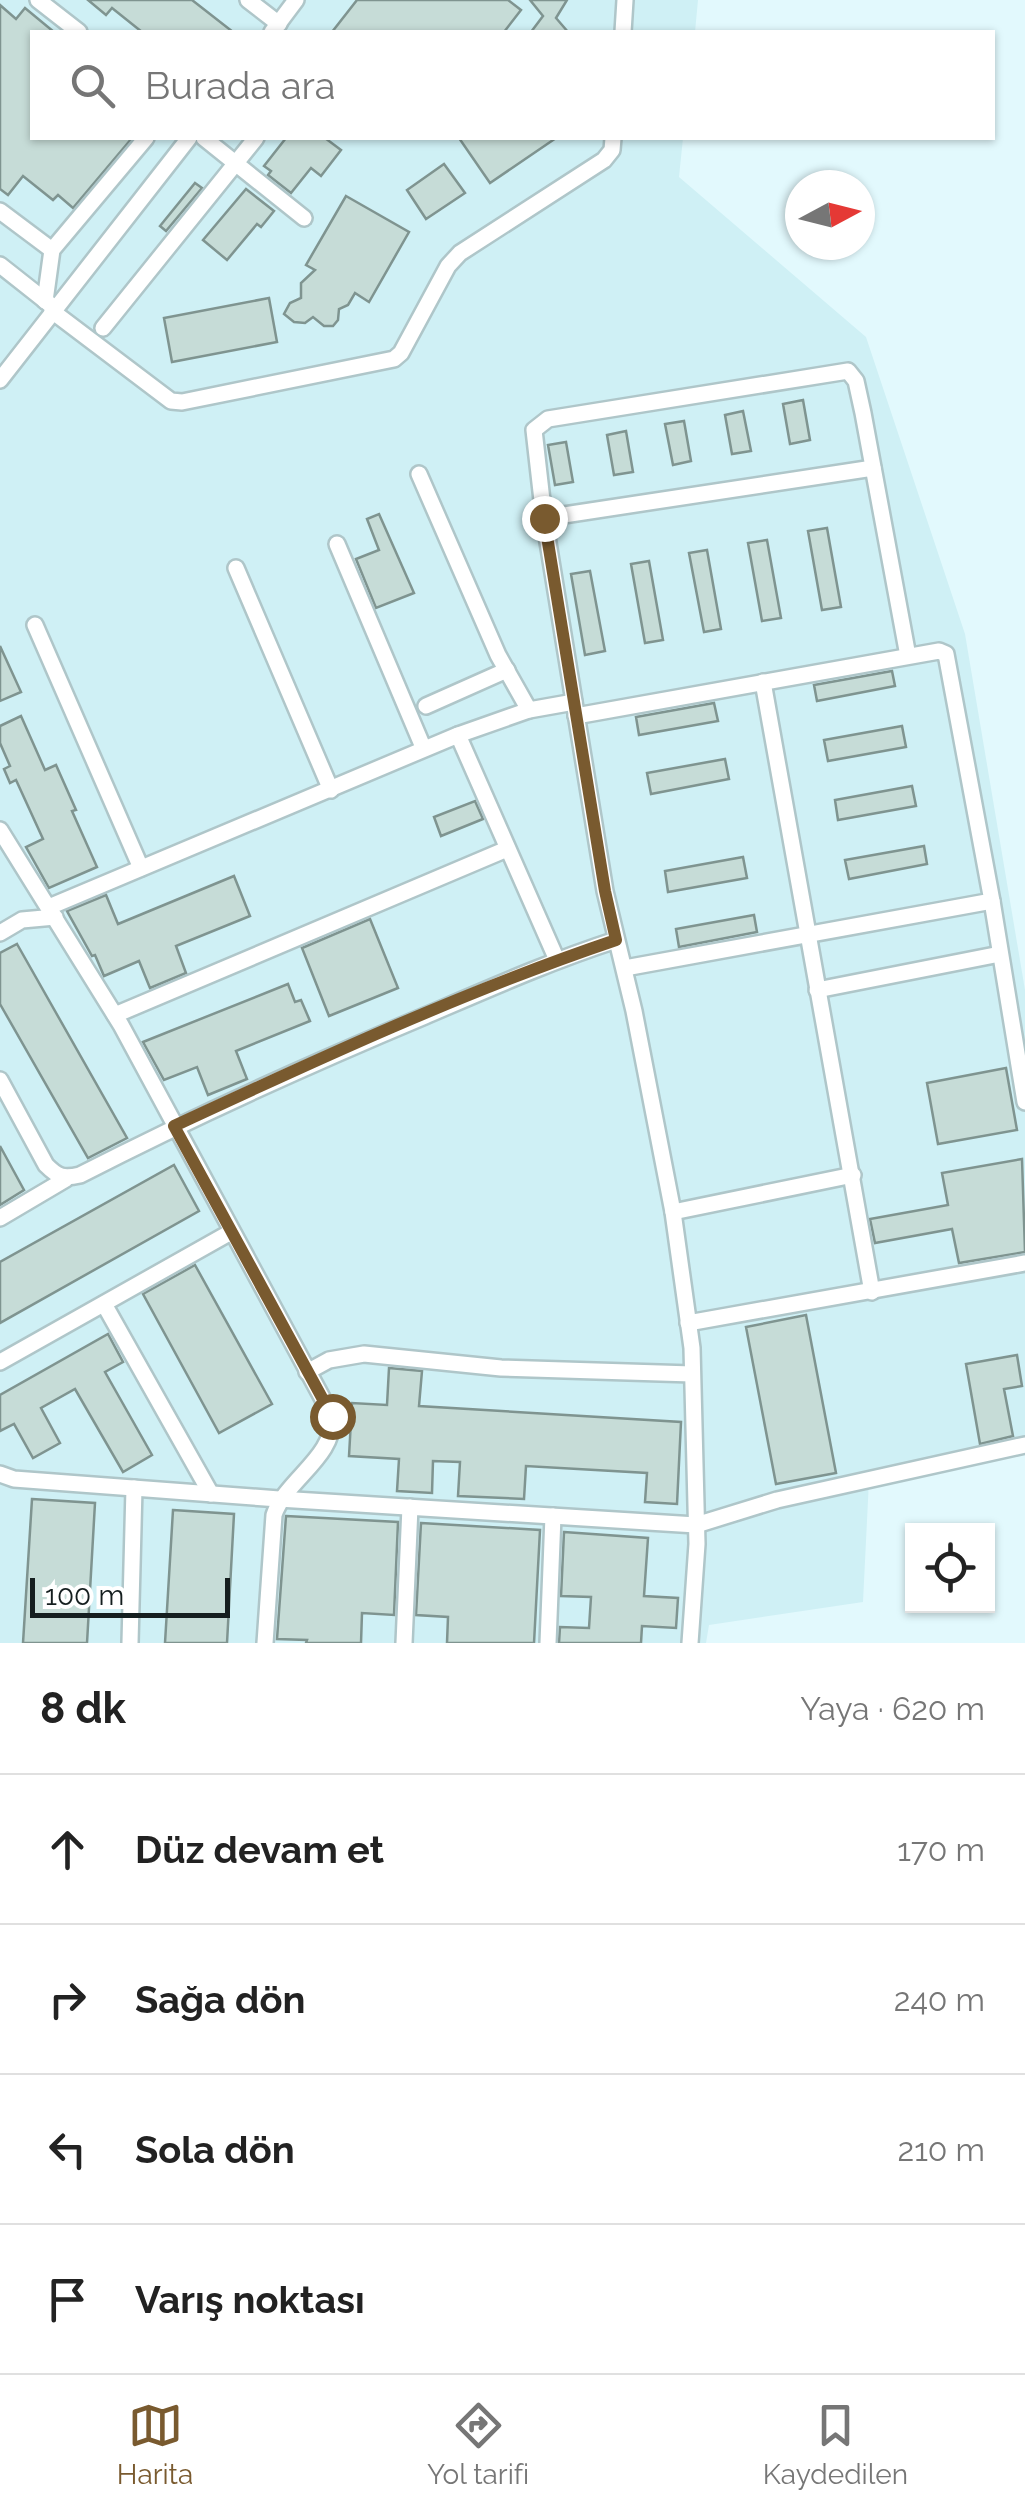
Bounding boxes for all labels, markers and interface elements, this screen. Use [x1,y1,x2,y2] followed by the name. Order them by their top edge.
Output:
[30,30,995,140] search box
[65,58,120,113] icon: search
[145,63,336,108] text: Burada ara
[785,170,875,260] north arrow
[522,496,568,542] route end
[310,1394,356,1440] route start
[905,1523,995,1613] map controls
[905,1523,995,1613] button: locate
[30,1573,230,1618] scale bar
[45,1579,124,1612] text: 100 m
[40,1684,126,1733] text: 8 dk
[800,1690,985,1727] text: Yaya · 620 m
[40,1822,95,1877] icon: ahead
[135,1827,384,1872] text: Düz devam et
[897,1831,985,1868] text: 170 m
[40,1972,95,2027] icon: right
[135,1977,306,2022] text: Sağa dön
[894,1981,985,2018] text: 240 m
[40,2122,95,2177] icon: left
[135,2127,295,2172] text: Sola dön
[897,2131,985,2168] text: 210 m
[40,2272,95,2327] icon: arrive
[135,2277,365,2322] text: Varış noktası
[117,2398,193,2491] tab: Harita
[427,2398,529,2491] tab: Yol tarifi
[763,2398,908,2491] tab: Kaydedilen

